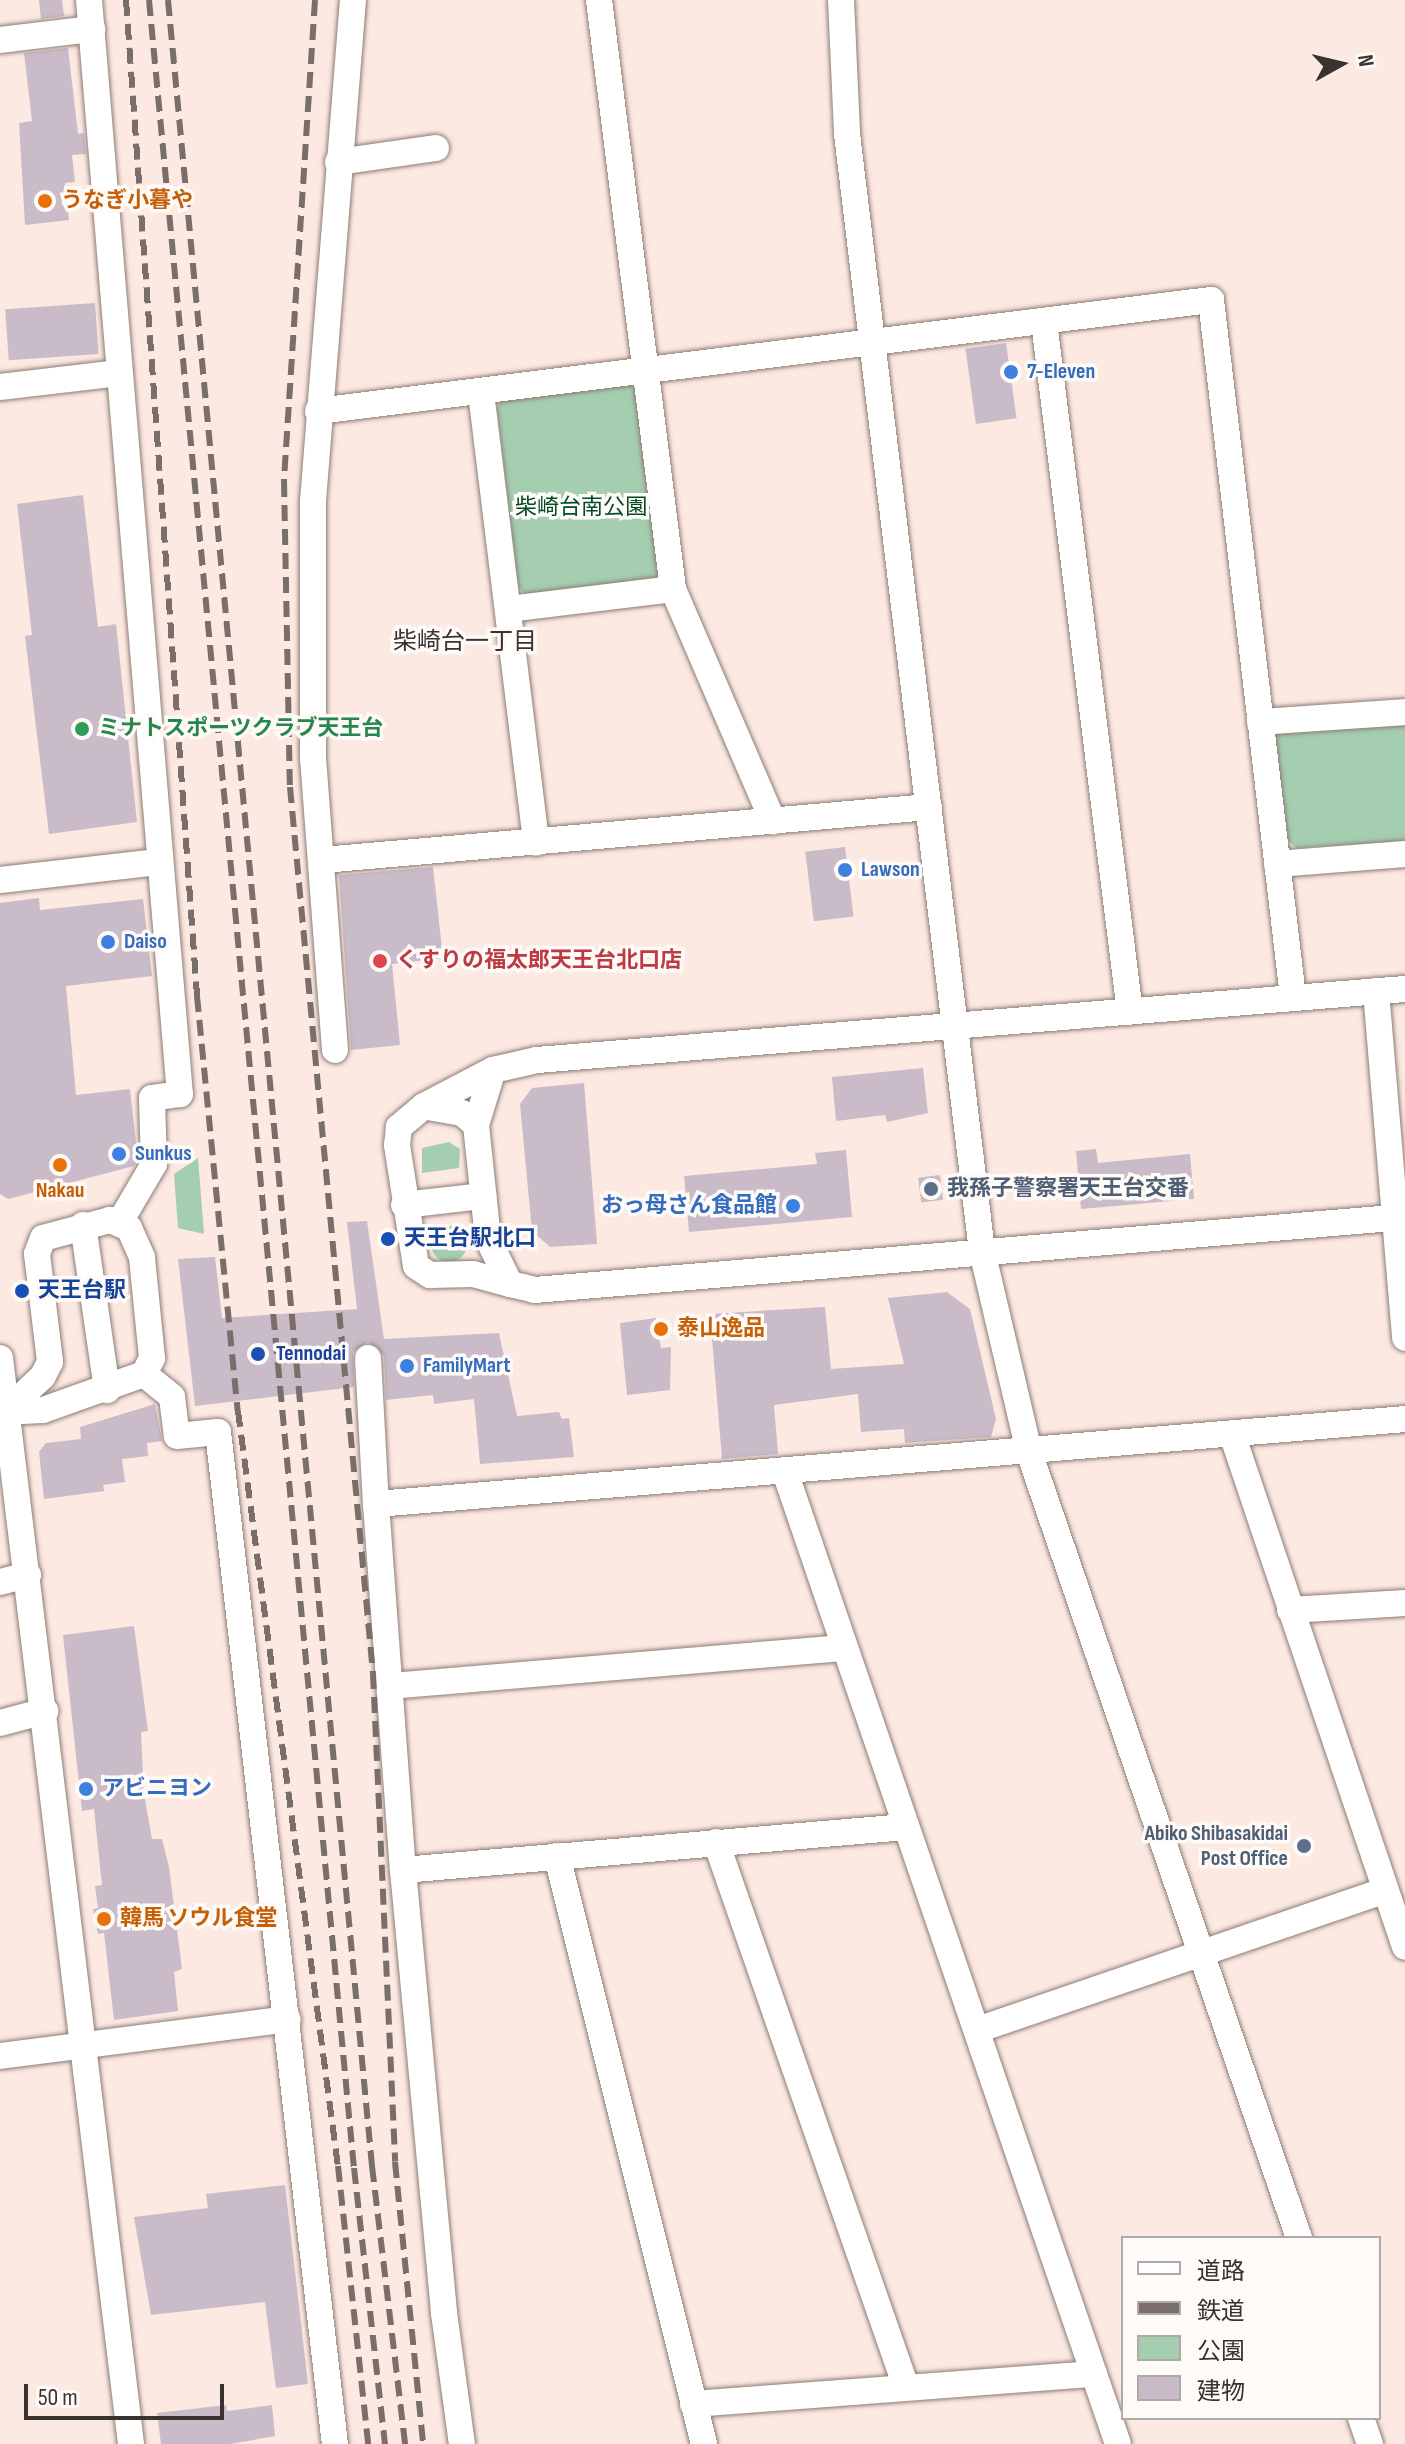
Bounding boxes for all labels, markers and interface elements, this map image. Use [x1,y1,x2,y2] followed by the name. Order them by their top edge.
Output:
[1301,24,1381,104] north arrow
[1351,53,1379,68] text: N
[61,188,193,214] place label: うなぎ小暮や
[36,192,54,210] marker: うなぎ小暮や
[1027,359,1095,385] place label: 7-Eleven
[1002,363,1020,381] marker: 7-Eleven
[515,495,647,521] park label: 柴崎台南公園
[393,628,537,656] district label: 柴崎台一丁目
[98,716,384,742] place label: ミナトスポーツクラブ天王台
[73,720,91,738] marker: ミナトスポーツクラブ天王台
[861,857,920,883] place label: Lawson
[836,861,854,879] marker: Lawson
[124,929,167,955] place label: Daiso
[99,933,117,951] marker: Daiso
[396,948,682,974] place label: くすりの福太郎天王台北口店
[371,952,389,970] marker: くすりの福太郎天王台北口店
[135,1141,192,1167] place label: Sunkus
[110,1145,128,1163] marker: Sunkus
[51,1156,69,1174] marker: Nakau
[947,1176,1189,1202] place label: 我孫子警察署天王台交番
[36,1178,84,1204] place label: Nakau
[922,1180,940,1198] marker: 我孫子警察署天王台交番
[601,1193,777,1219] place label: おっ母さん食品館
[784,1197,802,1215] marker: おっ母さん食品館
[404,1226,536,1252] place label: 天王台駅北口
[379,1230,397,1248] marker: 天王台駅北口
[38,1278,126,1304] place label: 天王台駅
[13,1282,31,1300] marker: 天王台駅
[677,1316,765,1342] place label: 泰山逸品
[652,1320,670,1338] marker: 泰山逸品
[276,1341,346,1367] place label: Tennodai
[247,1343,269,1365] marker: Tennodai
[423,1353,510,1379] place label: FamilyMart
[398,1357,416,1375] marker: FamilyMart
[102,1776,212,1802] place label: アビニヨン
[77,1780,95,1798] marker: アビニヨン
[1144,1820,1288,1872] place label: Abiko Shibasakidai Post Office
[1295,1837,1313,1855] marker: Abiko Shibasakidai Post Office
[120,1906,277,1932] place label: 韓馬 ソウル食堂
[95,1910,113,1928] marker: 韓馬 ソウル食堂
[1121,2236,1381,2420] legend
[1197,2257,1245,2286] text: 道路
[1197,2297,1245,2326] text: 鉄道
[1197,2337,1245,2366] text: 公園
[28,2368,228,2418] scale bar
[1197,2377,1245,2406] text: 建物
[38,2383,78,2412] text: 50 m

